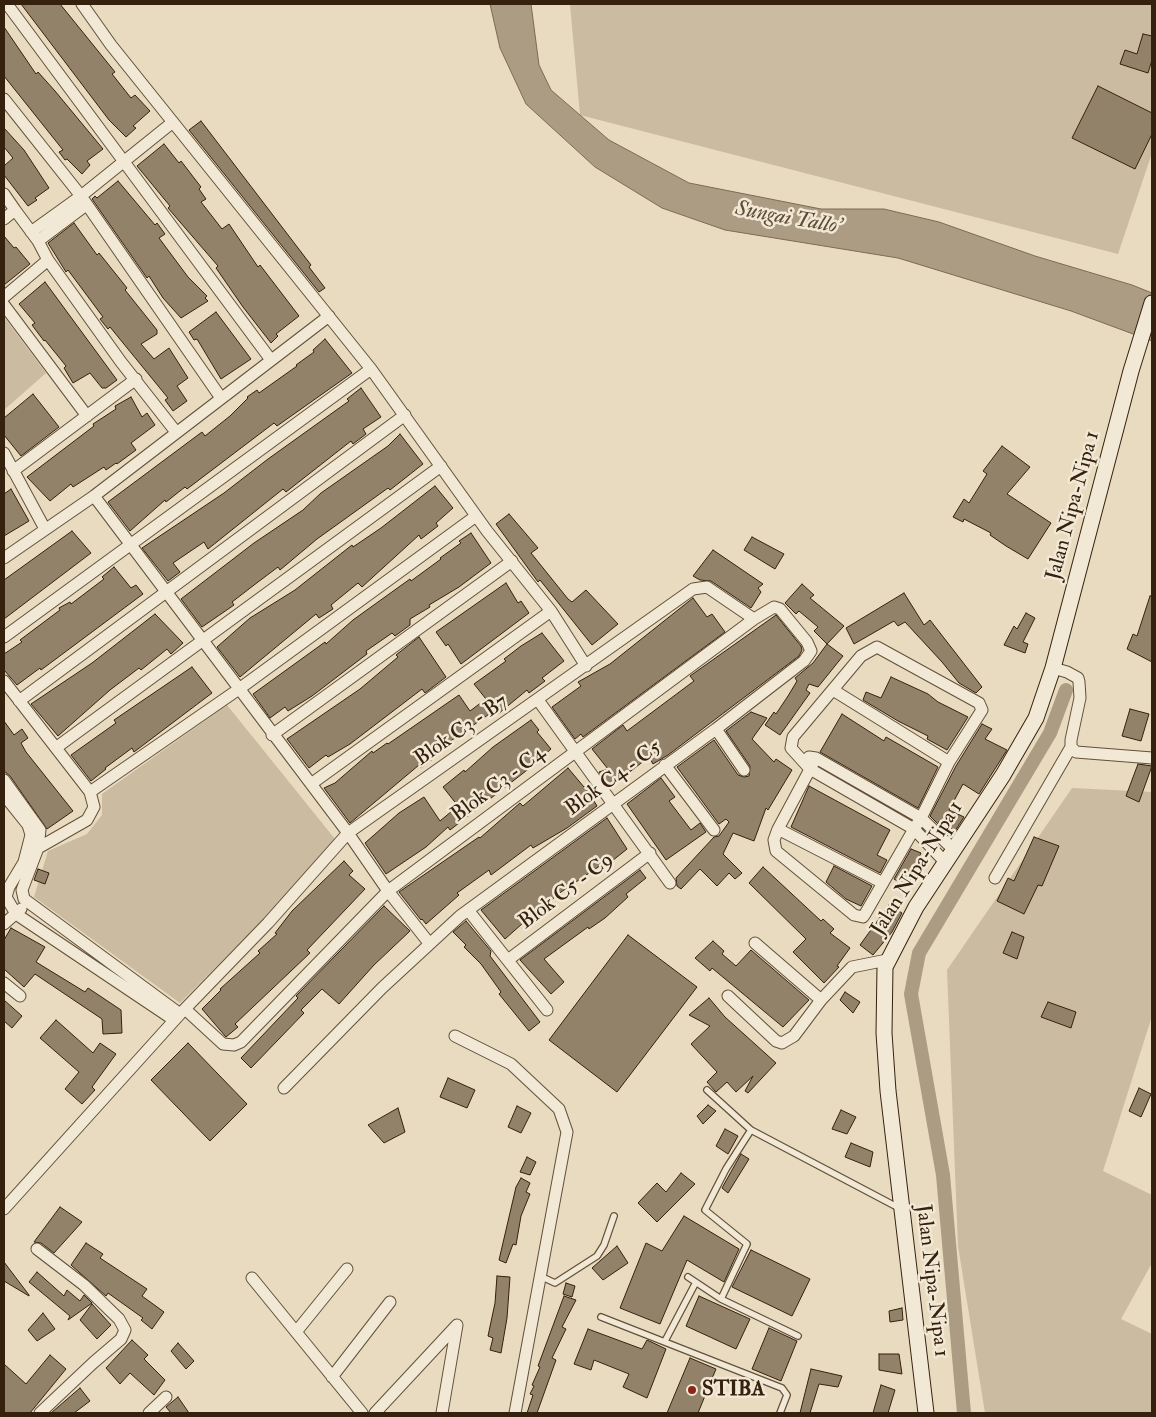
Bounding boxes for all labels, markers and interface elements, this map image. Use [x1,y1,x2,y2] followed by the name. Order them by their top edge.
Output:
[733,197,843,241] water label: Sungai Tallo'
[1042,429,1106,583] street label: Jalan Nipa-Nipa 1
[411,690,513,772] street label: Blok C3 - B7
[561,736,667,822] street label: Blok C4 - C5
[447,741,551,829] street label: Blok C3 - C4
[867,797,969,941] street label: Jalan Nipa-Nipa 1
[515,848,619,936] street label: Blok C5 - C9
[909,1203,953,1359] street label: Jalan Nipa-Nipa 1
[702,1377,765,1403] place label: STIBA
[686,1384,698,1396] marker: STIBA

